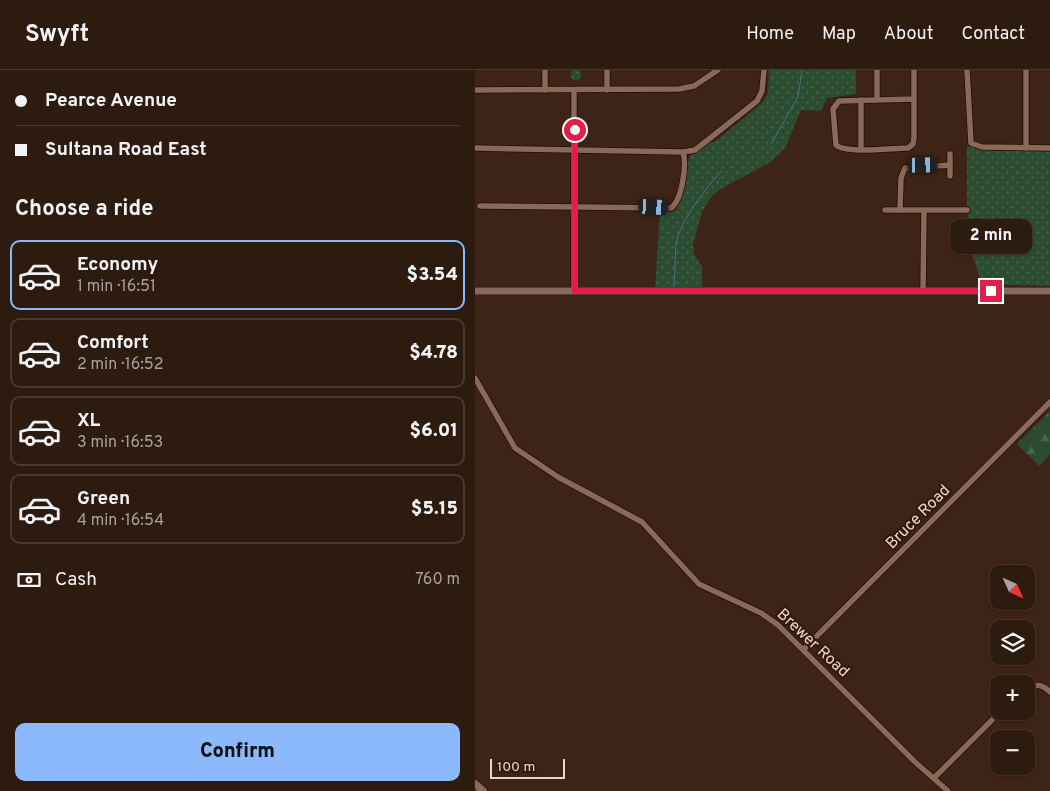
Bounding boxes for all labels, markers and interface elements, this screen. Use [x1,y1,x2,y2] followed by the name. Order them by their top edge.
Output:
[25,20,89,50] text: Swyft
[746,23,794,46] text: Home
[822,23,856,46] text: Map
[884,23,933,46] text: About
[961,23,1025,46] text: Contact
[45,89,177,113] text: Pearce Avenue
[564,119,586,141] route start
[45,138,207,162] text: Sultana Road East
[907,157,938,173] car
[15,196,153,223] text: Choose a ride
[638,199,669,215] car
[950,218,1032,254] callout: 2 min
[970,226,1012,246] text: 2 min
[17,253,62,298] icon: car
[77,253,158,277] text: Economy
[407,263,458,287] text: $3.54
[77,277,156,297] text: 1 min · 16:51
[980,280,1002,302] route end
[17,331,62,376] icon: car
[77,331,149,355] text: Comfort
[409,341,458,365] text: $4.78
[77,355,163,375] text: 2 min · 16:52
[17,409,62,454] icon: car
[77,409,100,433] text: XL
[410,419,458,443] text: $6.01
[77,433,163,453] text: 3 min · 16:53
[882,481,955,554] street label: Bruce Road
[17,487,62,532] icon: car
[77,487,130,511] text: Green
[411,497,458,521] text: $5.15
[77,511,164,531] text: 4 min · 16:54
[990,565,1035,610] north arrow
[990,565,1035,775] map controls
[15,566,43,594] icon: cash
[55,568,97,592] text: Cash
[415,570,460,590] text: 760 m
[772,605,853,682] street label: Brewer Road
[990,620,1035,665] button: layers
[990,675,1035,720] button: +
[15,723,460,781] button: Confirm
[990,730,1035,775] button: −
[490,756,565,779] scale bar
[497,759,535,776] text: 100 m

